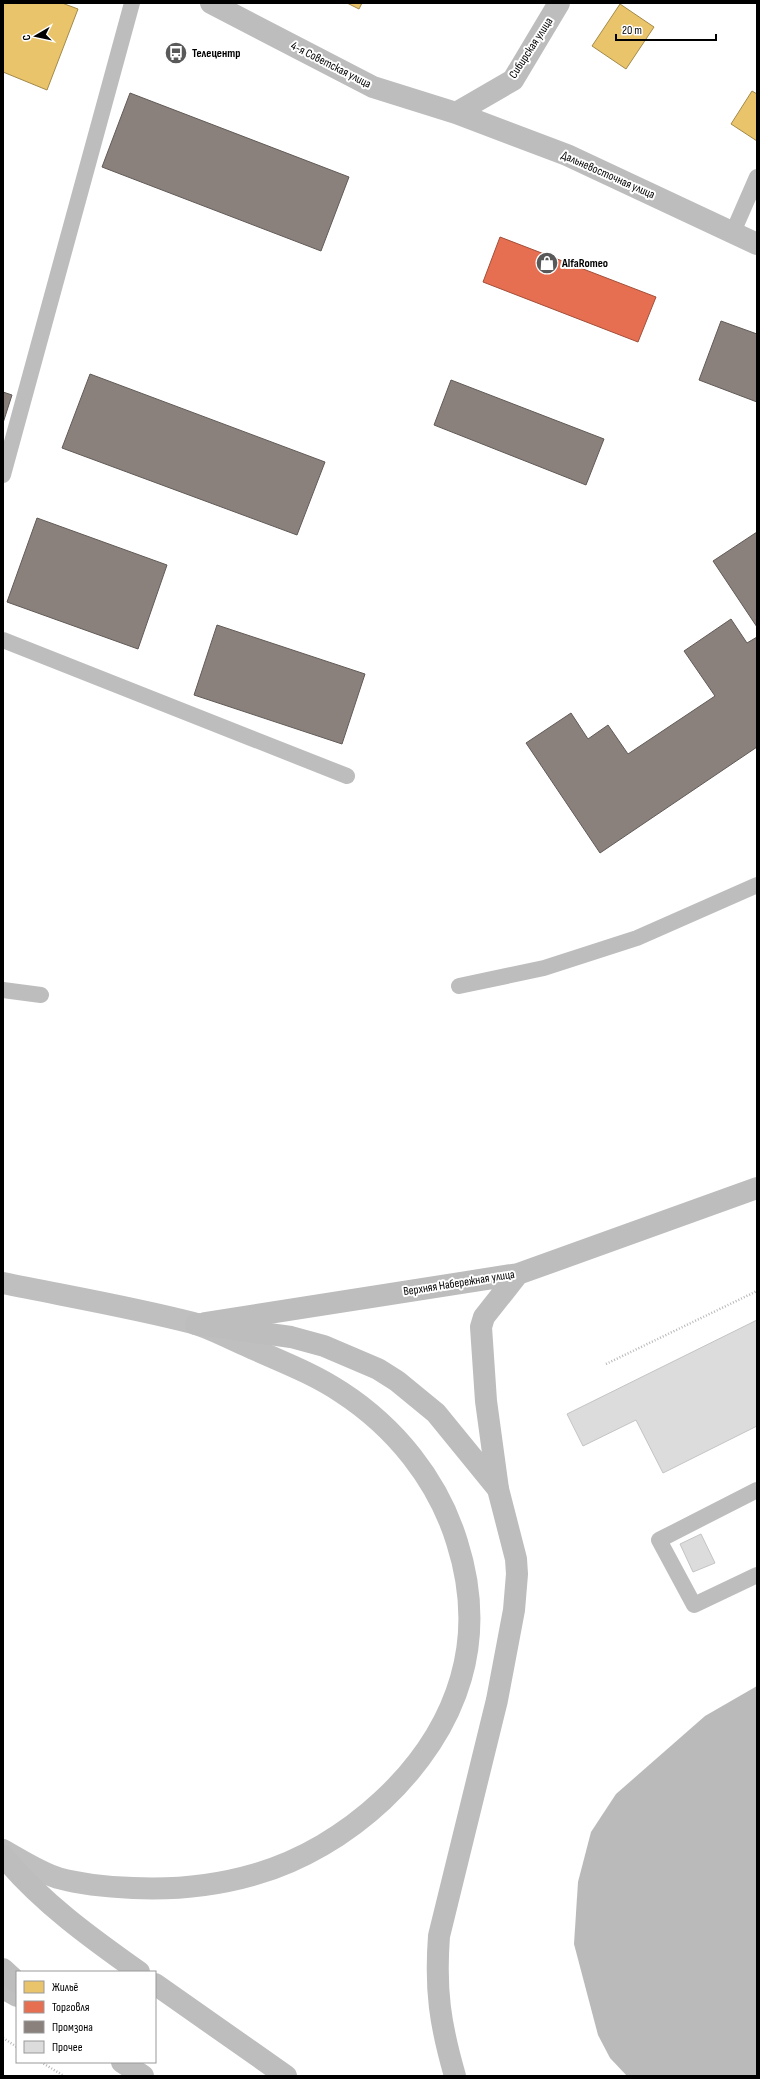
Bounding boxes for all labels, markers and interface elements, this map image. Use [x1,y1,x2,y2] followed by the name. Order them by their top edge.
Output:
[506,14,556,81] street label: Сибирская улица
[16,16,56,56] north arrow
[616,16,716,42] scale bar
[622,23,642,38] text: 20 m
[20,33,33,41] text: С
[288,38,374,92] street label: 4-я Советская улица
[163,40,189,66] bus stop icon: Телецентр
[192,46,240,61] place label: Телецентр
[559,148,657,203] street label: Дальневосточная улица
[534,250,560,276] shop icon: AlfaRomeo
[561,256,608,271] place label: AlfaRomeo
[402,1267,516,1299] street label: Верхняя Набережная улица
[16,1971,156,2063] legend
[52,1980,79,1995] text: Жильё
[52,2000,90,2015] text: Торговля
[52,2020,93,2035] text: Промзона
[52,2040,83,2055] text: Прочее

